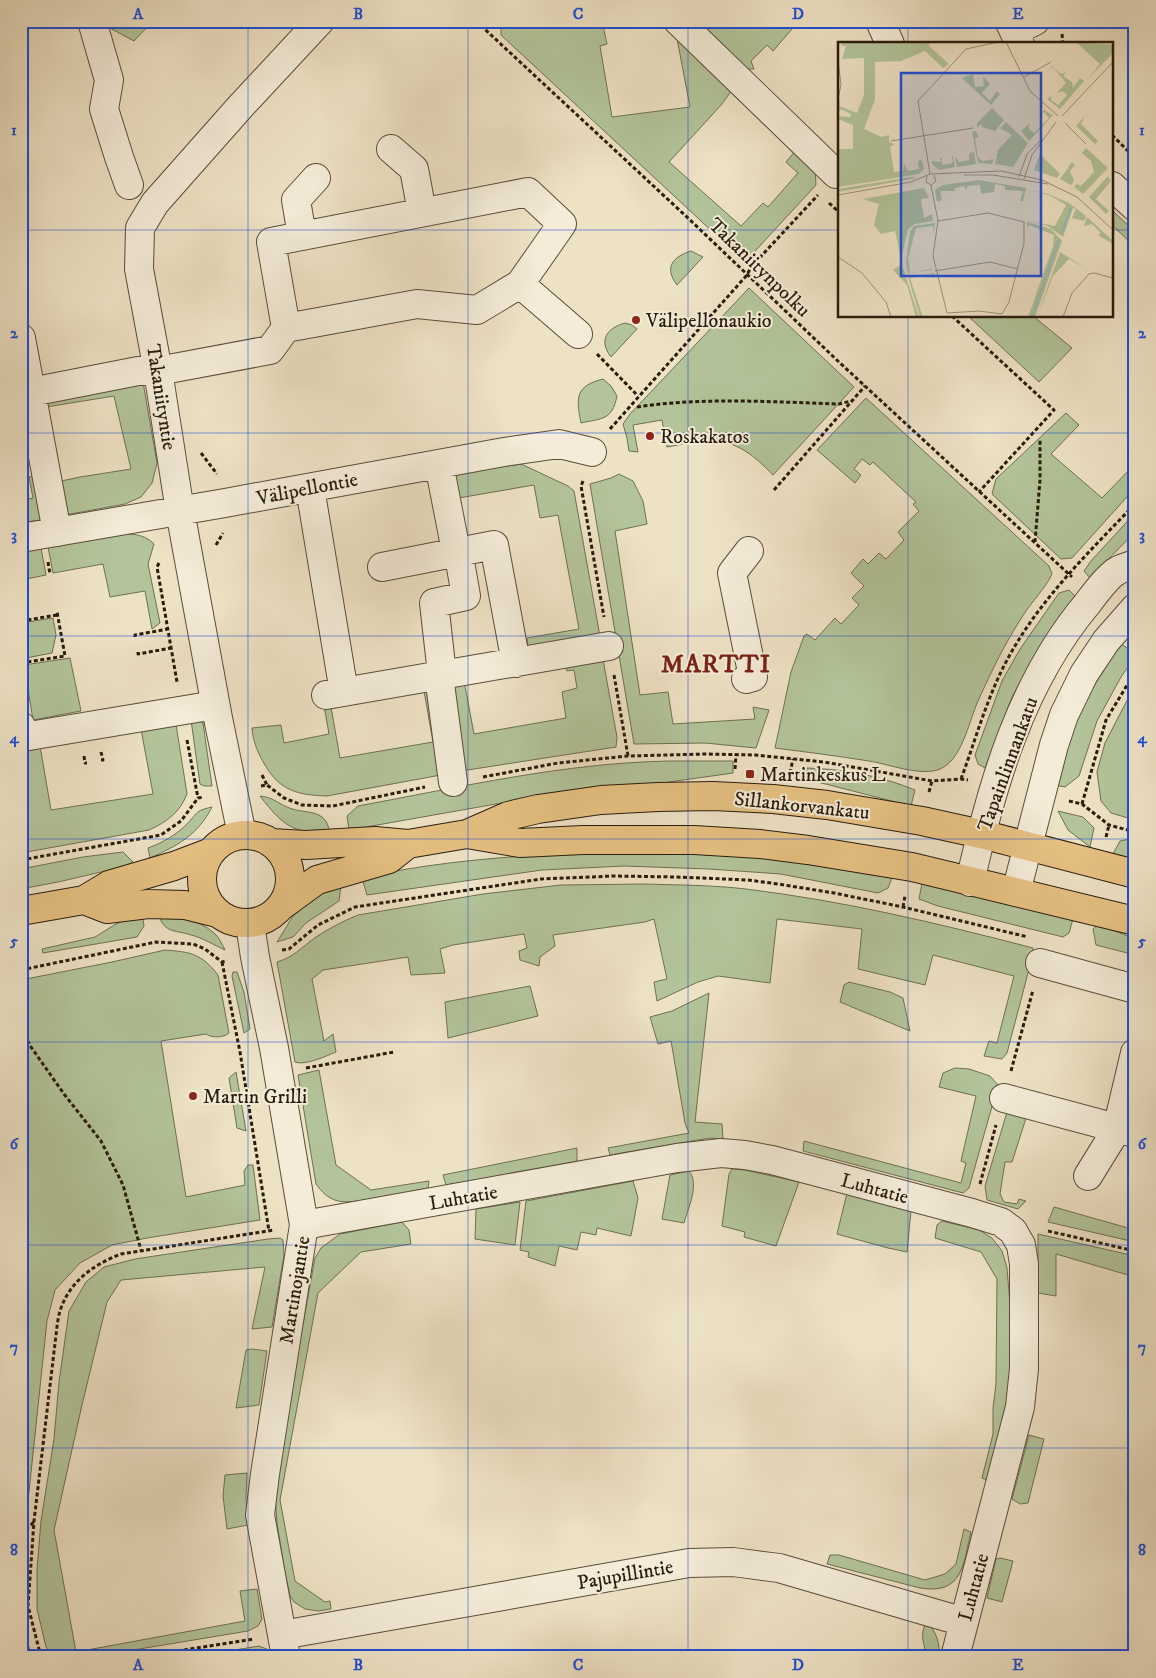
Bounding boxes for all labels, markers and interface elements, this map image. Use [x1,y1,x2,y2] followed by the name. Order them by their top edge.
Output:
[132,4,144,24] text: A
[353,4,363,24] text: B
[573,4,583,24] text: C
[792,4,804,24] text: D
[1012,4,1024,24] text: E
[838,42,1114,318] inset map
[11,120,17,140] text: 1
[1139,120,1145,140] text: 1
[703,213,815,323] street label: Takaniitynpolku
[645,309,772,334] place label: Välipellonaukio
[630,314,642,326] marker: Välipellonaukio
[10,323,19,343] text: 2
[1138,323,1147,343] text: 2
[140,342,181,452] street label: Takaniityntie
[660,425,750,450] place label: Roskakatos
[644,430,656,442] marker: Roskakatos
[254,467,360,512] street label: Välipellontie
[11,525,17,545] text: 3
[1139,525,1145,545] text: 3
[661,649,771,680] district label: MARTTI
[972,694,1044,835] street label: Tapainlinnankatu
[8,728,19,748] text: 4
[1136,728,1147,748] text: 4
[760,763,886,788] place label: Martinkeskus L
[744,768,756,780] marker: Martinkeskus L
[733,787,871,826] street label: Sillankorvankatu
[9,931,18,951] text: 5
[1137,931,1146,951] text: 5
[203,1085,307,1110] place label: Martin Grilli
[187,1090,199,1102] marker: Martin Grilli
[10,1134,20,1154] text: 6
[1138,1134,1148,1154] text: 6
[838,1168,911,1210] street label: Luhtatie
[427,1180,500,1217] street label: Luhtatie
[275,1234,316,1346] street label: Martinojantie
[10,1337,18,1357] text: 7
[1138,1337,1146,1357] text: 7
[10,1540,18,1560] text: 8
[1138,1540,1146,1560] text: 8
[953,1551,995,1624] street label: Luhtatie
[575,1555,675,1596] street label: Pajupillintie
[132,1655,144,1675] text: A
[353,1655,363,1675] text: B
[573,1655,583,1675] text: C
[792,1655,804,1675] text: D
[1012,1655,1024,1675] text: E

